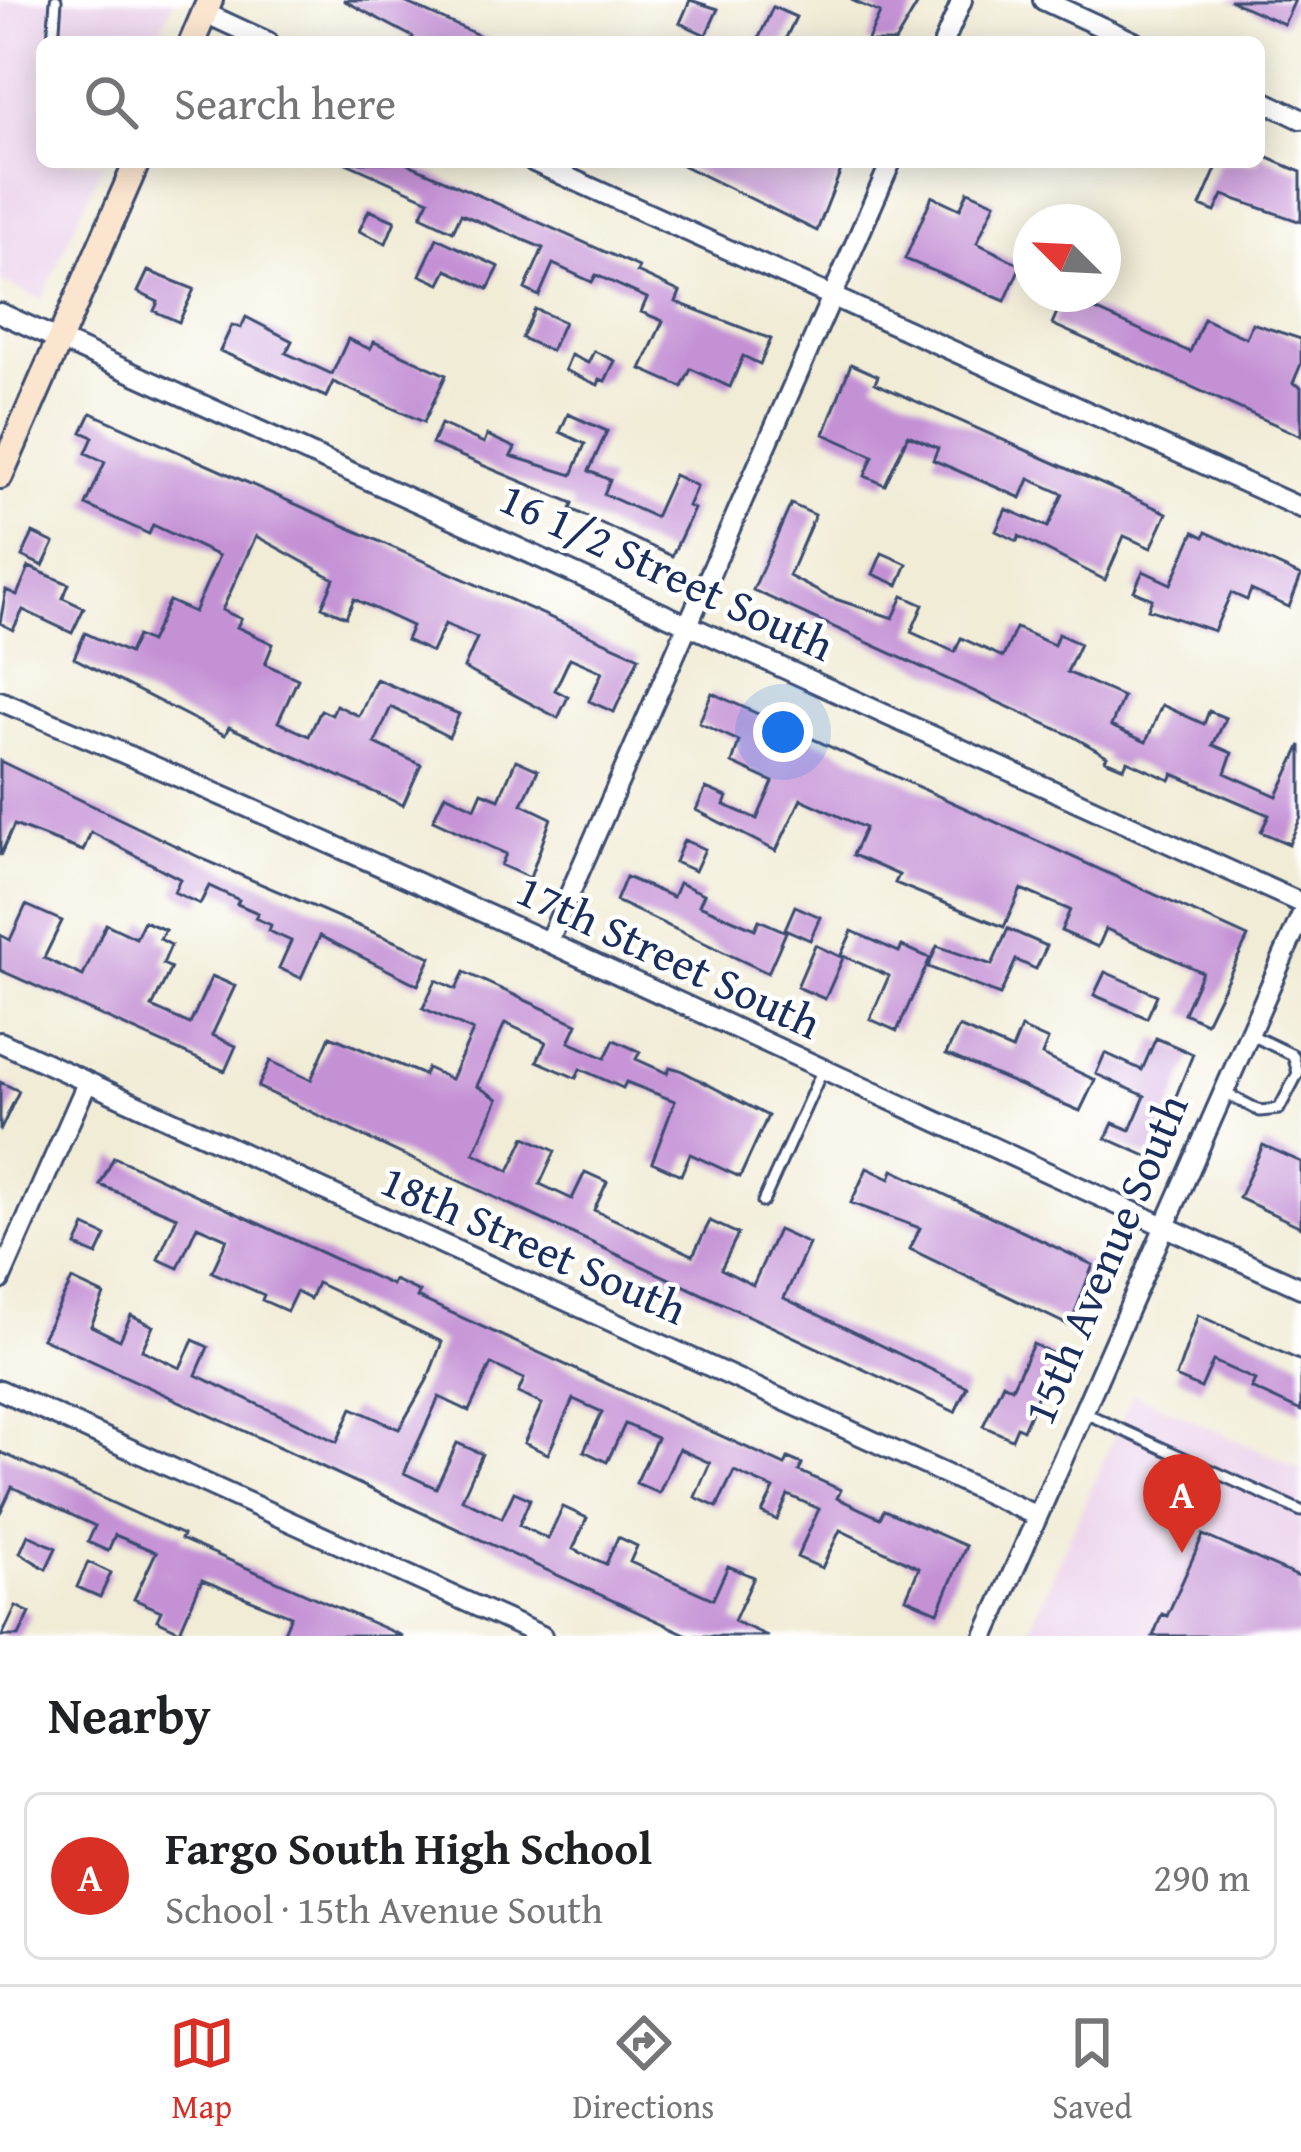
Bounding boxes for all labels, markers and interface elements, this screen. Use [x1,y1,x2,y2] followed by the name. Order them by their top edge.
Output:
[36,36,1265,168] search box
[78,69,144,135] icon: search
[174,70,396,135] text: Search here
[1013,204,1121,312] north arrow
[489,465,845,676] street label: 16 1/2 Street South
[753,702,813,762] your location
[507,857,832,1054] street label: 17th Street South
[1006,1084,1203,1434] street label: 15th Avenue South
[371,1147,698,1340] street label: 18th Street South
[1143,1454,1221,1553] pin: A
[48,1677,211,1752] text: Nearby
[165,1815,652,1880] text: Fargo South High School
[78,1848,102,1905] text: A
[1153,1848,1250,1905] text: 290 m
[165,1880,603,1937] text: School · 15th Avenue South
[169,2010,235,2130] tab: Map
[573,2010,714,2130] tab: Directions
[1052,2010,1132,2130] tab: Saved

